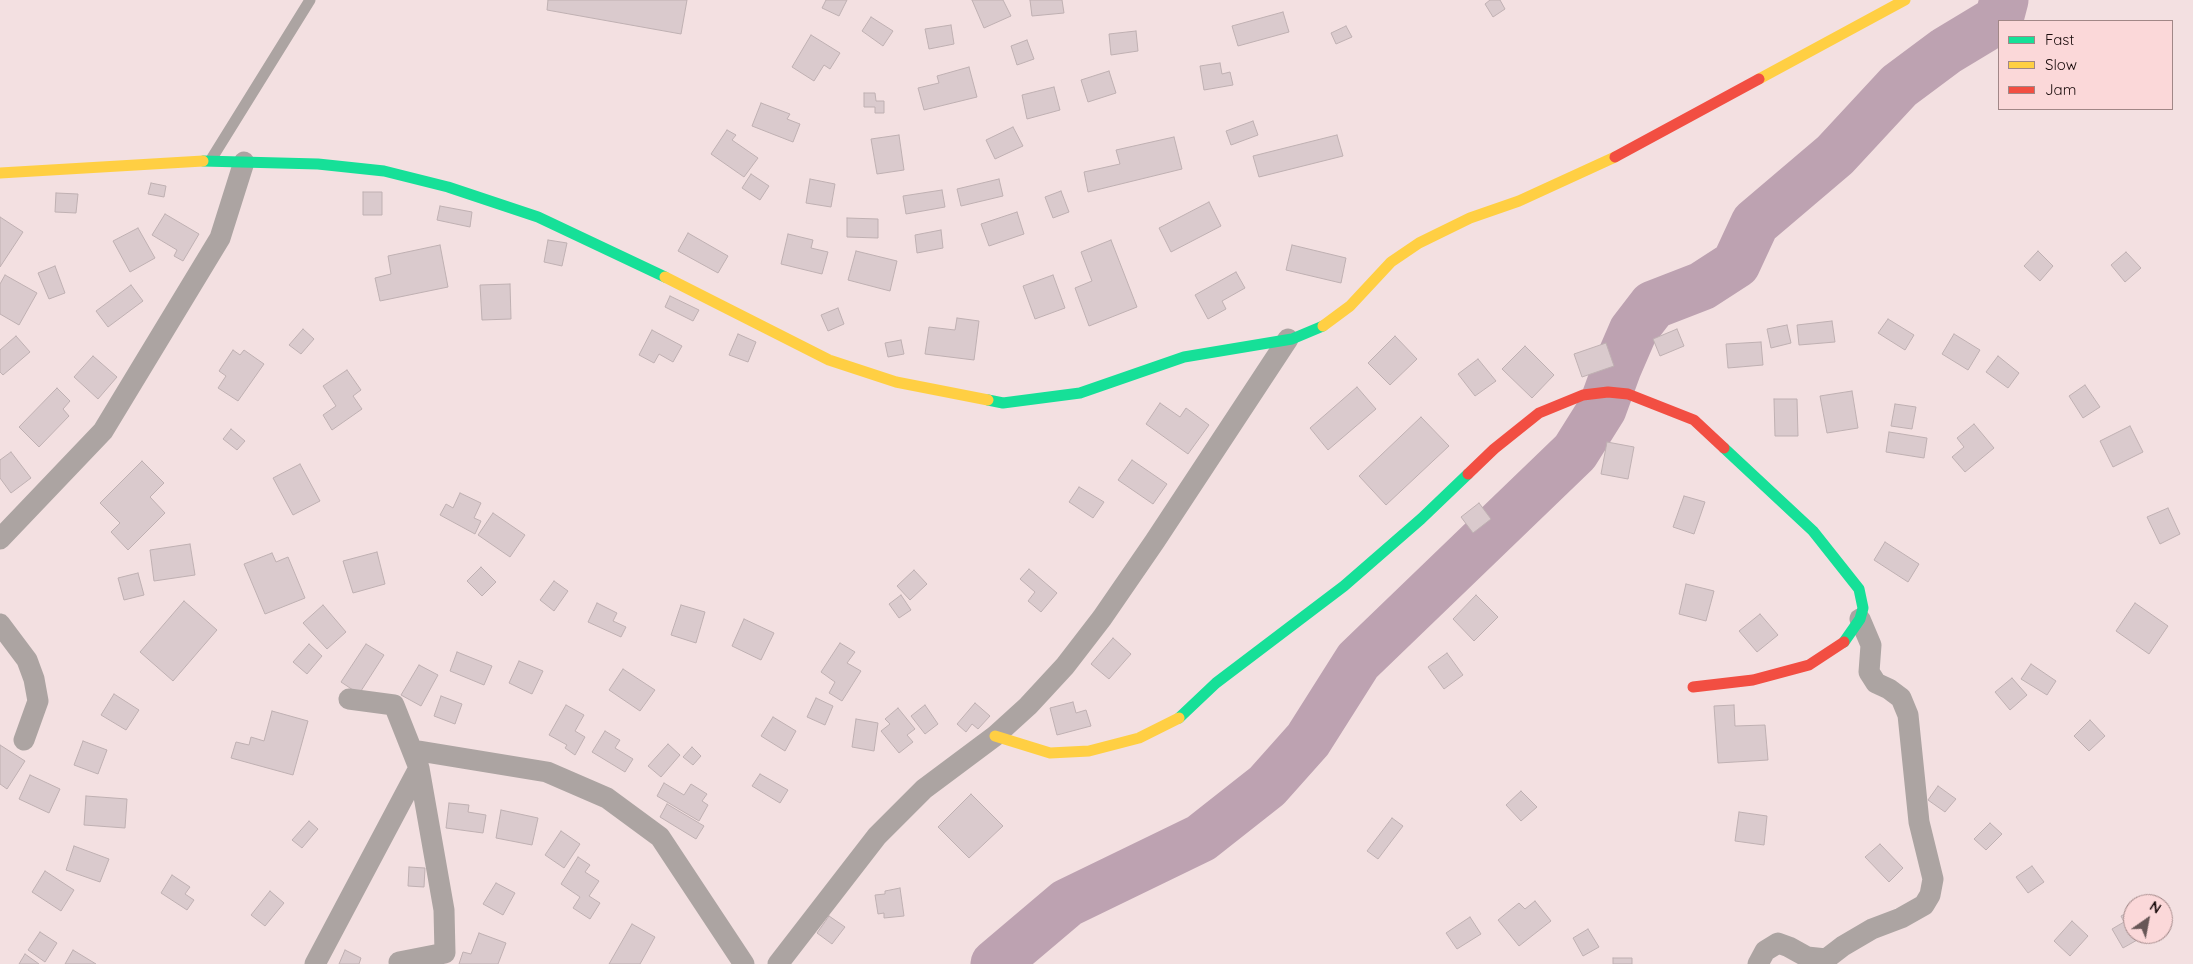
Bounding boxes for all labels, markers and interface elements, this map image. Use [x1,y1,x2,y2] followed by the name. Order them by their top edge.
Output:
[1998,20,2173,110] legend
[2045,30,2074,49] text: Fast
[2045,55,2077,74] text: Slow
[2045,80,2076,99] text: Jam
[2123,894,2173,944] north arrow
[2146,897,2165,918] text: N

